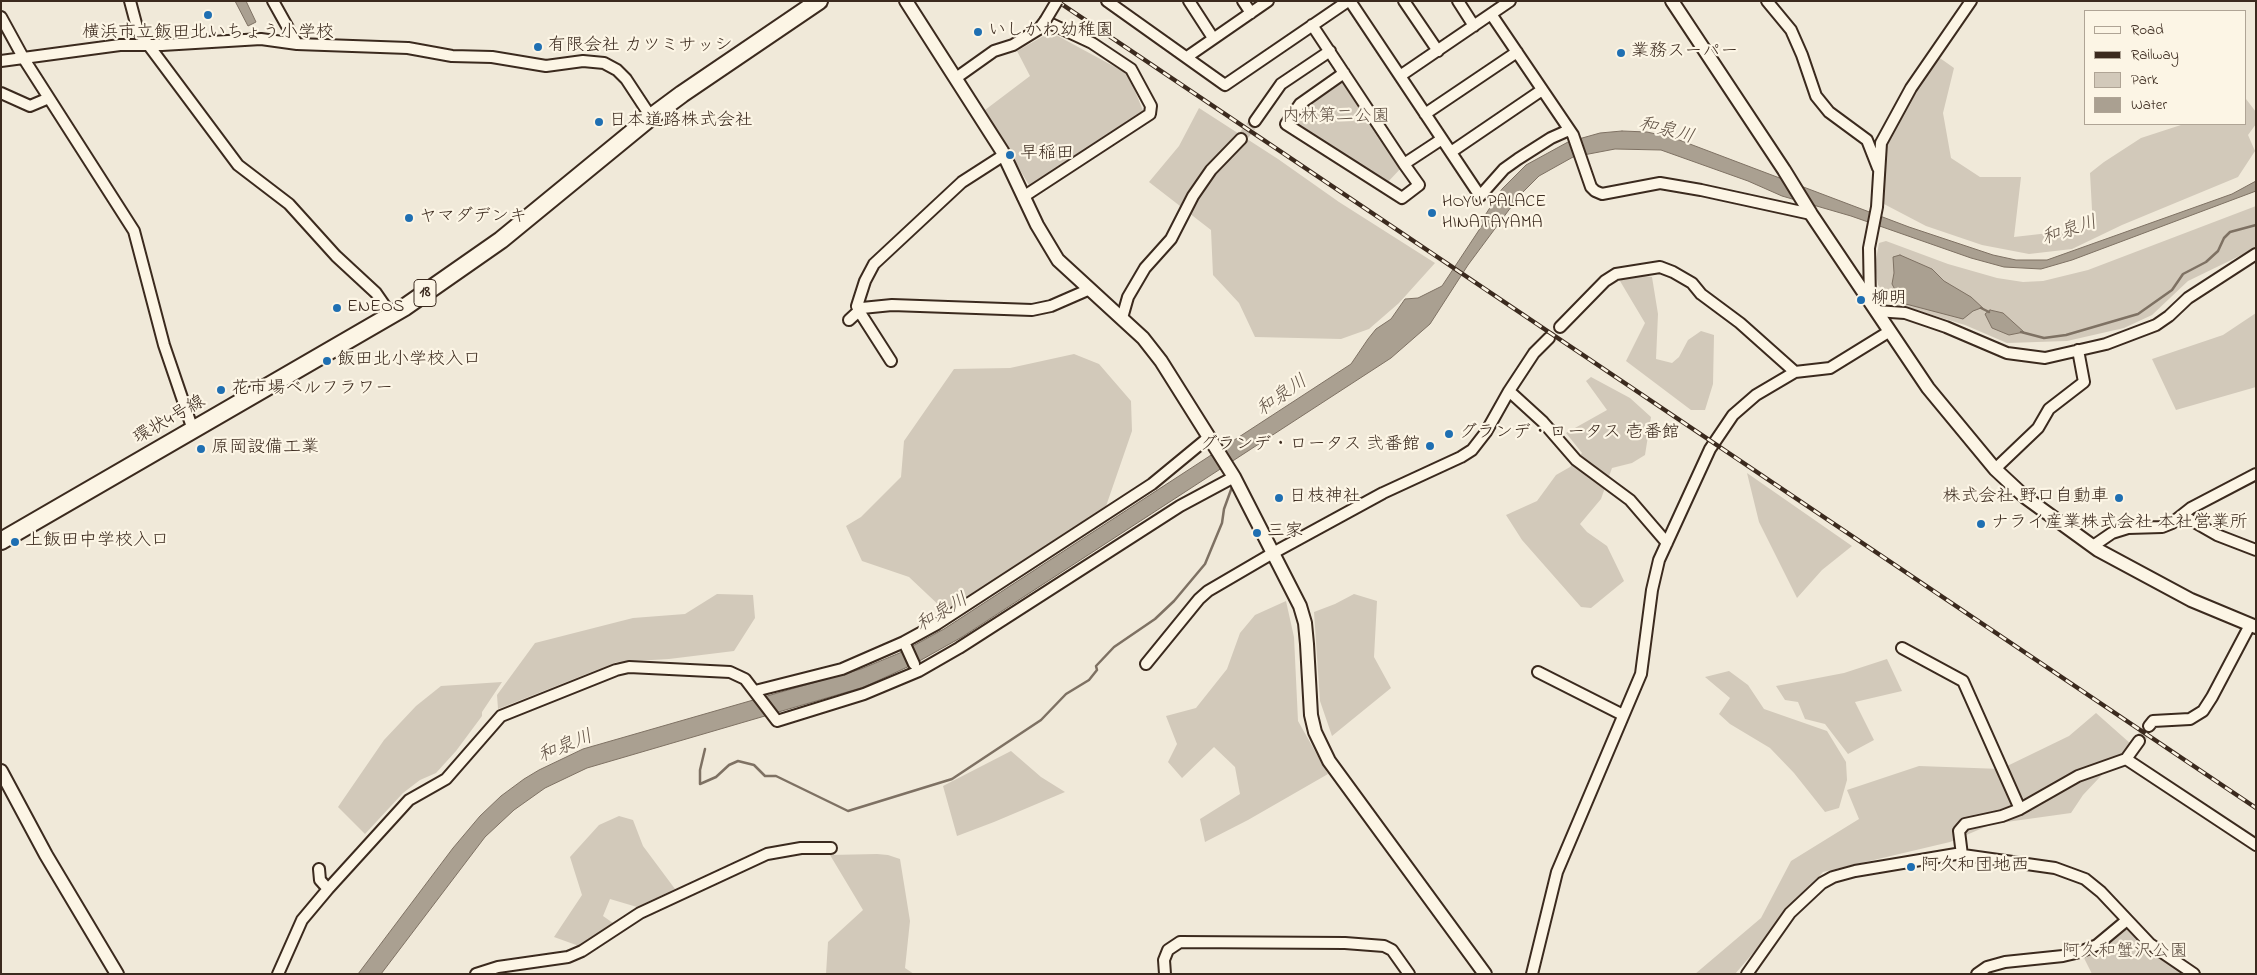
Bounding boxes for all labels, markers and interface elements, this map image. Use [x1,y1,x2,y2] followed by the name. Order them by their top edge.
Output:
[202,9,214,21] marker: 横浜市立飯田北いちょう小学校
[2084,10,2247,125] legend
[2131,19,2164,41] text: Road
[988,21,1114,43] place label: いしかわ幼稚園
[82,23,334,45] place label: 横浜市立飯田北いちょう小学校
[972,26,984,38] marker: いしかわ幼稚園
[548,36,732,58] place label: 有限会社 カツミサッシ
[532,41,544,53] marker: 有限会社 カツミサッシ
[1631,42,1738,64] place label: 業務スーパー
[2131,44,2179,66] text: Railway
[1615,47,1627,59] marker: 業務スーパー
[2131,69,2158,91] text: Park
[2131,94,2167,116] text: Water
[1282,107,1390,129] park label: 内林第二公園
[609,111,753,133] place label: 日本道路株式会社
[1636,114,1696,150] water label: 和泉川
[593,116,605,128] marker: 日本道路株式会社
[1020,144,1074,166] place label: 早稲田
[1004,149,1016,161] marker: 早稲田
[1442,192,1546,234] place label: HOYU PALACE HINATAYAMA
[419,207,527,229] place label: ヤマダデンキ
[1426,207,1438,219] marker: HOYU PALACE HINATAYAMA
[403,212,415,224] marker: ヤマダデンキ
[2039,212,2101,252] water label: 和泉川
[414,280,436,306] road number: 18
[1871,289,1907,311] place label: 柳明
[1855,294,1867,306] marker: 柳明
[347,297,404,319] place label: ENEOS
[331,302,343,314] marker: ENEOS
[337,350,481,372] place label: 飯田北小学校入口
[321,355,333,367] marker: 飯田北小学校入口
[1253,371,1313,423] water label: 和泉川
[231,379,393,401] place label: 花市場ベルフラワー
[215,384,227,396] marker: 花市場ベルフラワー
[130,392,210,450] street label: 環状4号線
[1459,423,1679,445] place label: グランデ・ロータス 壱番館
[1443,428,1455,440] marker: グランデ・ロータス 壱番館
[1200,435,1420,457] place label: グランデ・ロータス 弐番館
[211,438,319,460] place label: 原岡設備工業
[1424,440,1436,452] marker: グランデ・ロータス 弐番館
[195,443,207,455] marker: 原岡設備工業
[1289,487,1361,509] place label: 日枝神社
[1943,487,2109,509] place label: 株式会社 野口自動車
[1273,492,1285,504] marker: 日枝神社
[2113,492,2125,504] marker: 株式会社 野口自動車
[1991,513,2247,535] place label: ナライ産業株式会社 本社営業所
[1975,518,1987,530] marker: ナライ産業株式会社 本社営業所
[1267,522,1303,544] place label: 三家
[1251,527,1263,539] marker: 三家
[25,531,169,553] place label: 上飯田中学校入口
[9,536,21,548] marker: 上飯田中学校入口
[913,590,973,638] water label: 和泉川
[535,727,597,769] water label: 和泉川
[1921,856,2029,878] place label: 阿久和団地西
[1905,861,1917,873] marker: 阿久和団地西
[2062,942,2188,964] park label: 阿久和蟹沢公園

